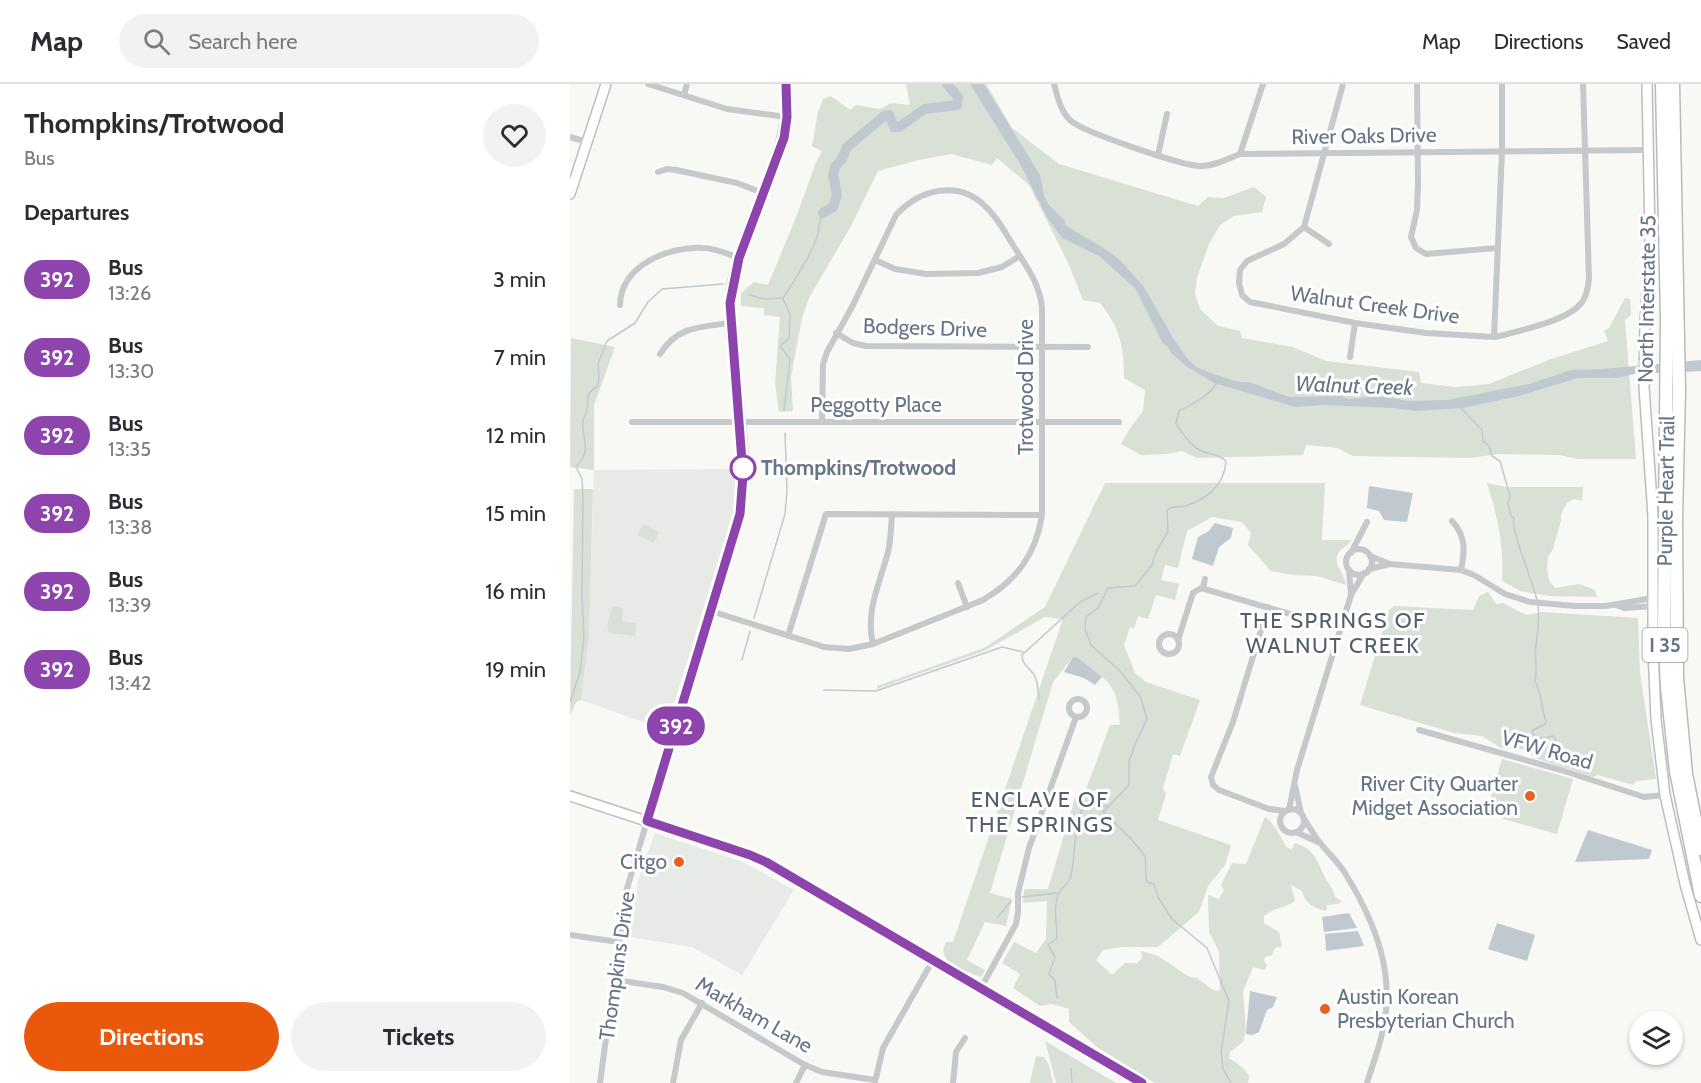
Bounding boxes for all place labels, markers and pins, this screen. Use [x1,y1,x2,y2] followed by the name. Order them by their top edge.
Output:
[730,455,756,481] marker: Thompkins/Trotwood
[761,455,956,480] place label: Thompkins/Trotwood
[1351,771,1518,820] place label: River City Quarter Midget Association
[1523,789,1537,803] marker: River City Quarter Midget Association
[620,849,667,874] place label: Citgo
[672,855,686,869] marker: Citgo
[1337,984,1515,1033] place label: Austin Korean Presbyterian Church
[1318,1002,1332,1016] marker: Austin Korean Presbyterian Church

